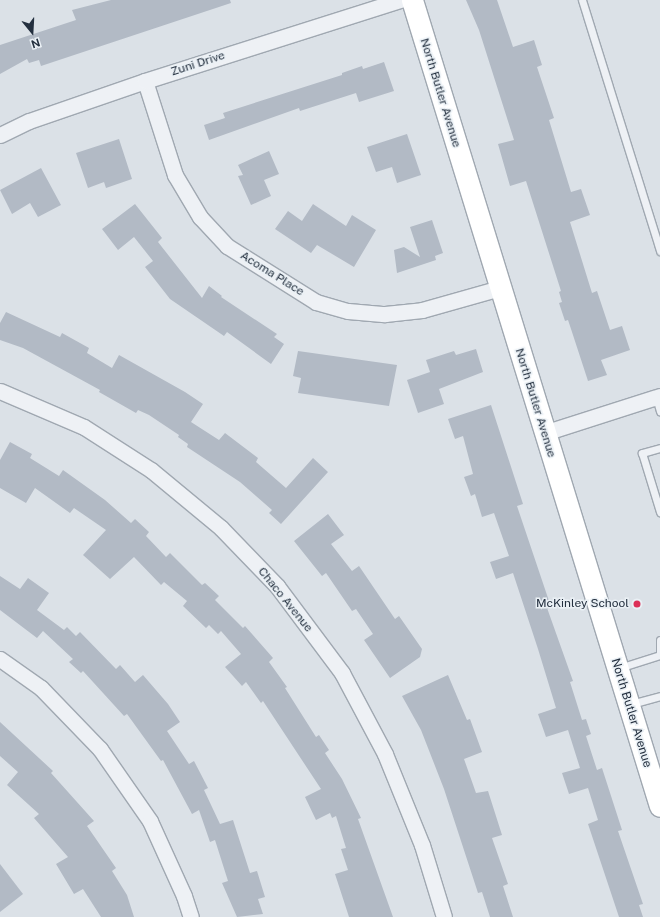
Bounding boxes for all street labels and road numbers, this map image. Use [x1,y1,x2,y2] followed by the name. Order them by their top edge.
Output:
[417,37,463,149] street label: North Butler Avenue
[169,48,227,80] street label: Zuni Drive
[237,249,307,299] street label: Acoma Place
[512,347,558,459] street label: North Butler Avenue
[254,565,316,635] street label: Chaco Avenue
[608,657,654,769] street label: North Butler Avenue

